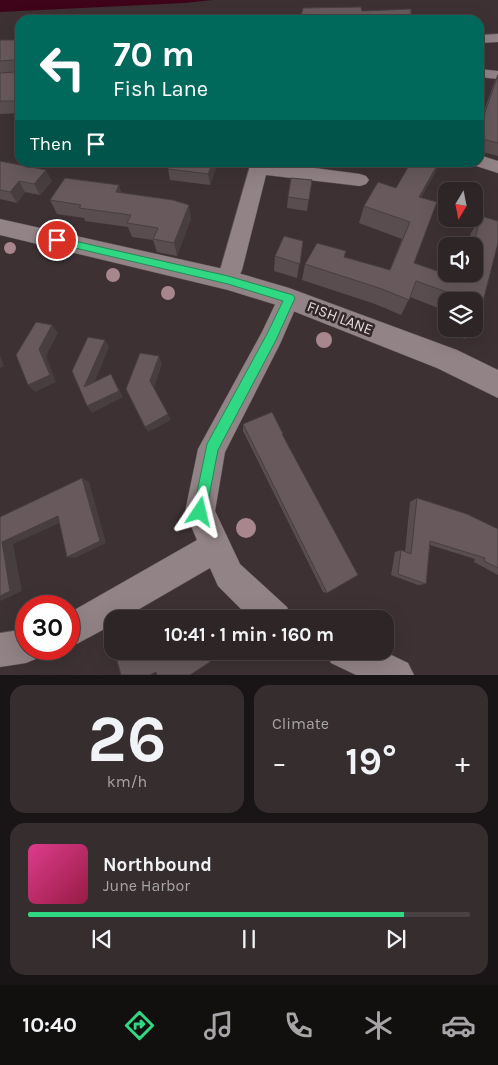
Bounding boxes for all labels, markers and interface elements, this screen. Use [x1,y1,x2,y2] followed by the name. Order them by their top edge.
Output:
[113,34,195,75] text: 70 m
[30,35,95,100] icon: left
[113,76,208,102] text: Fish Lane
[82,130,110,158] icon: arrive
[30,133,72,155] text: Then
[438,182,482,228] north arrow
[438,182,483,337] map controls
[36,219,78,261] pin
[43,226,71,254] icon: arrive
[438,237,483,282] button: sound
[438,292,483,337] button: layers
[305,297,375,339] street label: FISH LANE
[173,485,225,537] position arrow
[15,595,80,660] speed limit sign: 30
[164,624,334,646] text: 10:41 · 1 min · 160 m
[88,701,166,777] text: 26
[272,714,329,733] text: Climate
[345,739,397,784] text: 19°
[272,746,287,779] text: −
[455,746,470,779] text: +
[107,772,147,791] text: km/h
[103,854,212,876] text: Northbound
[103,876,190,895] text: June Harbor
[88,925,116,953] icon: previous
[235,925,263,953] icon: pause
[382,925,410,953] icon: next
[122,1008,157,1043] icon: directions
[201,1008,236,1043] icon: music
[281,1008,316,1043] icon: phone
[361,1008,396,1043] icon: climate
[441,1008,476,1043] icon: car
[22,1012,77,1038] text: 10:40

